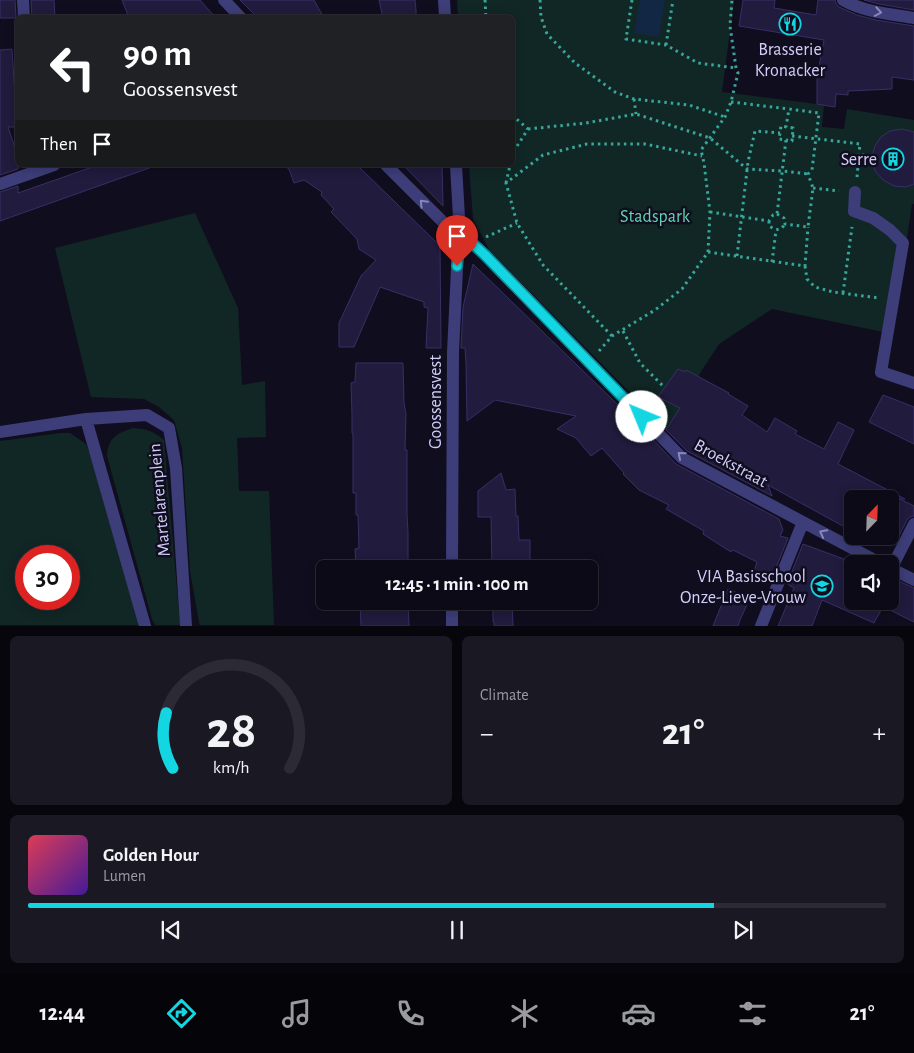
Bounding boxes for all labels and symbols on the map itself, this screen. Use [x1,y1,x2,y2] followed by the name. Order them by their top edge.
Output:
[873,6,882,16] one-way arrow
[778,12,802,36] restaurant icon: Brasserie Kronacker
[755,41,826,80] place label: Brasserie Kronacker
[881,147,905,171] building icon: Serre
[841,151,877,169] place label: Serre
[420,200,429,209] one-way arrow
[620,208,691,226] park label: Stadspark
[436,215,478,266] pin
[427,355,445,449] street label: Goossensvest
[615,390,667,442] position arrow
[691,436,771,492] street label: Broekstraat
[146,443,174,557] street label: Martelarenplein
[677,452,686,461] one-way arrow
[844,490,899,545] north arrow
[820,529,829,539] one-way arrow
[15,545,80,610] speed limit sign: 30
[680,568,806,607] place label: VIA Basisschool Onze-Lieve-Vrouw
[810,574,834,598] school or university icon: VIA Basisschool Onze-Lieve-Vrouw

